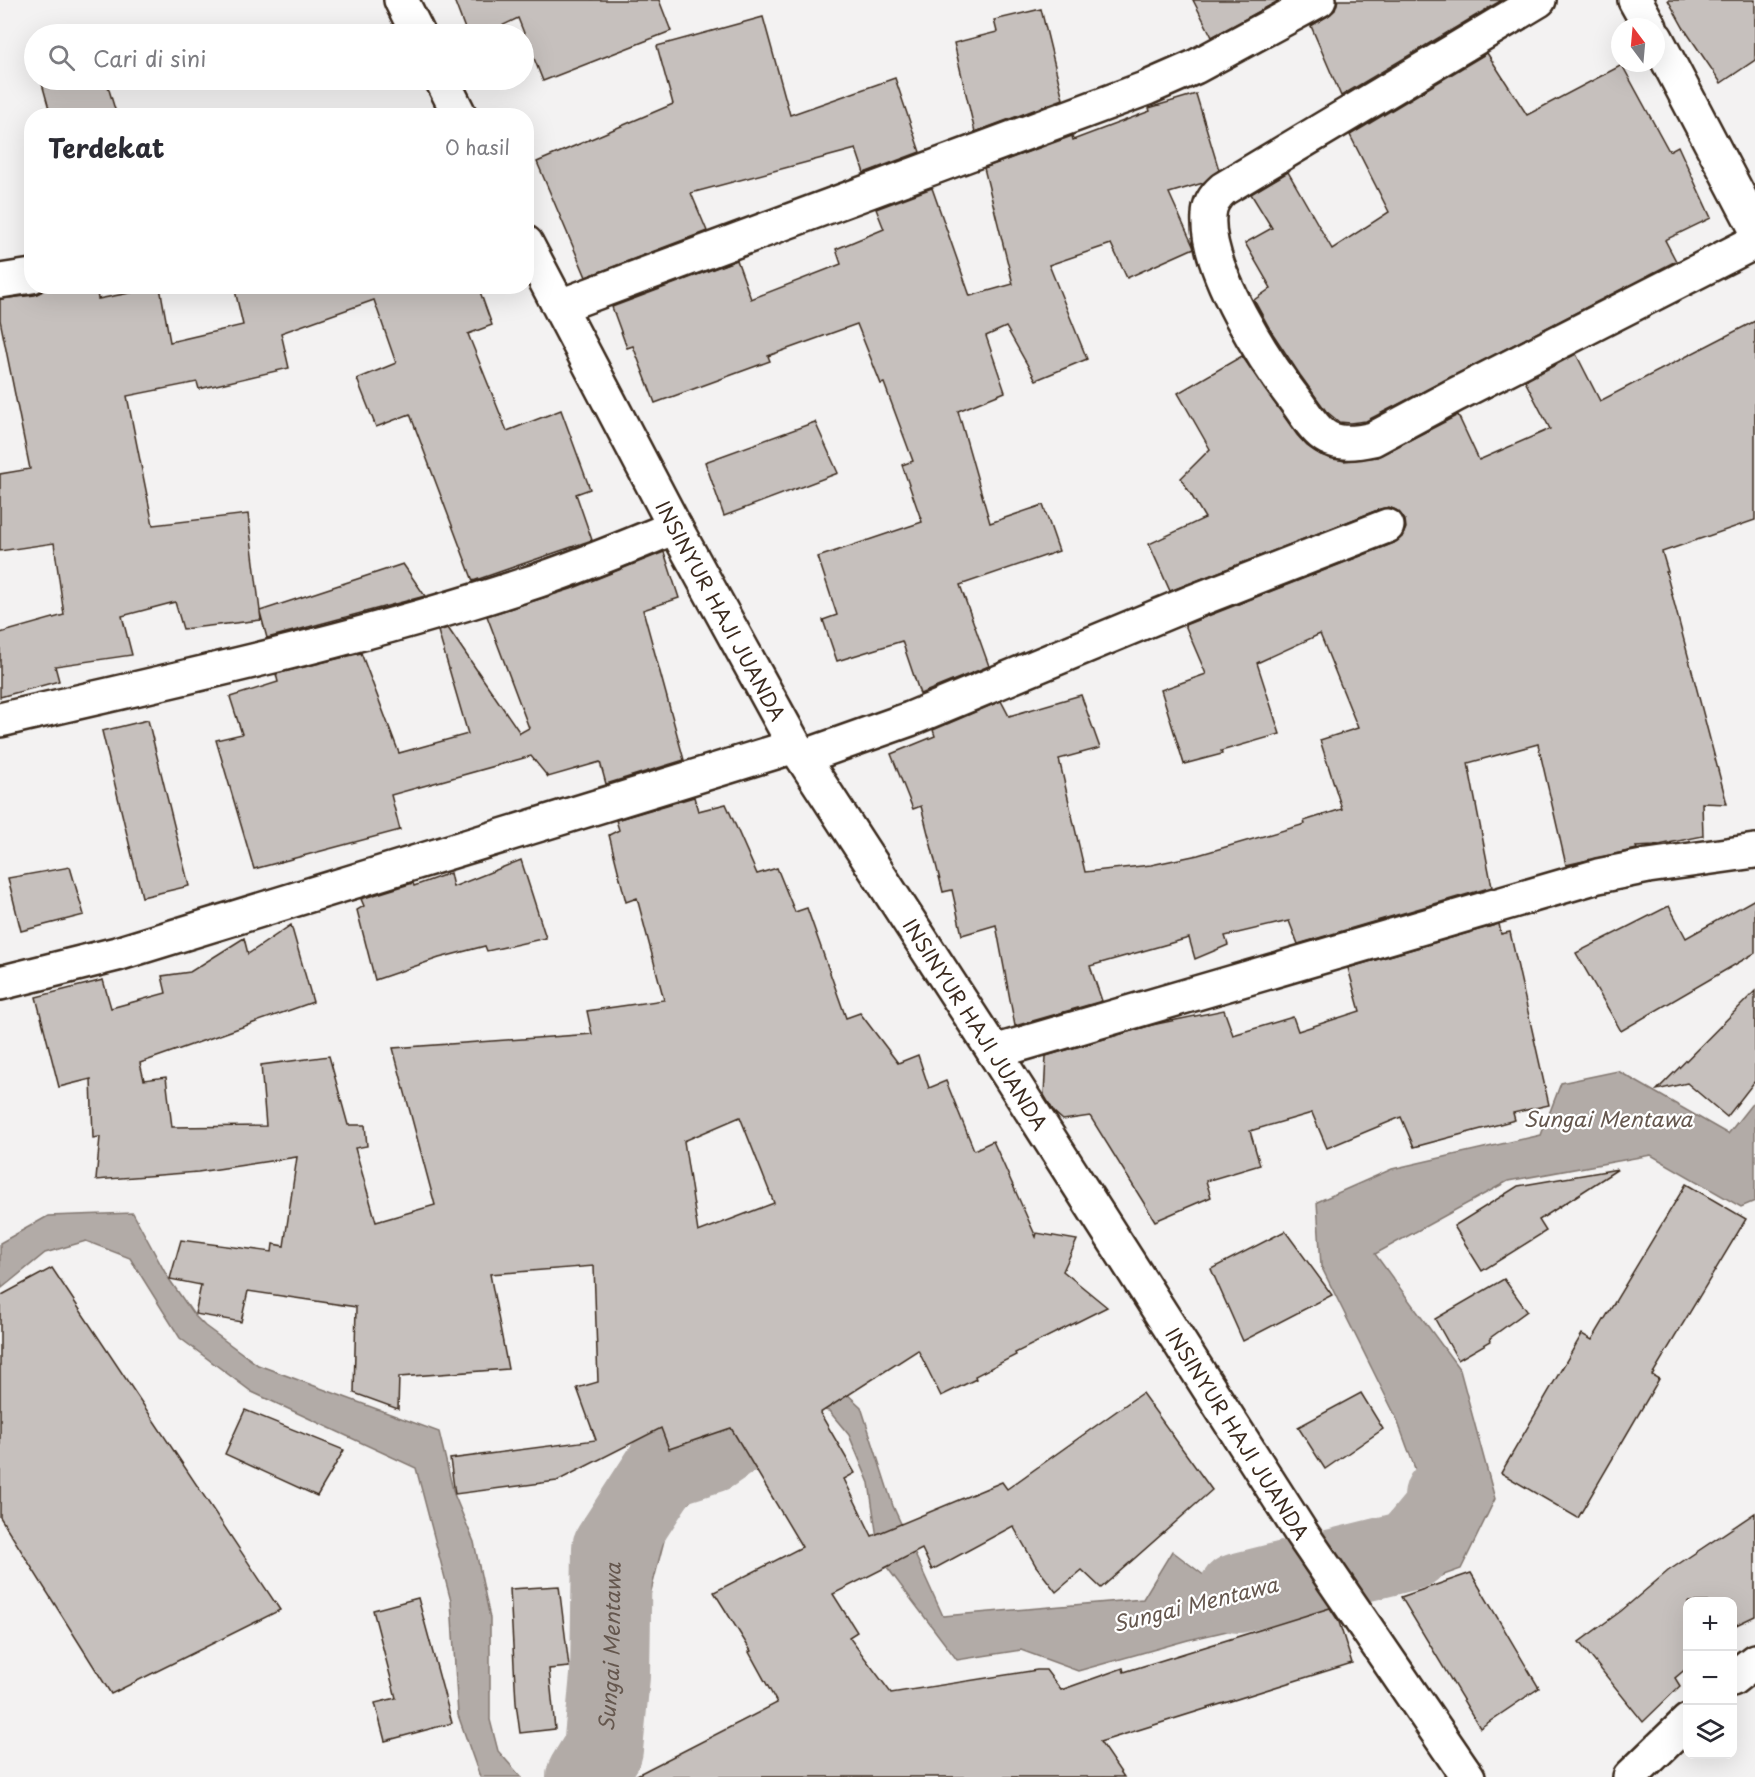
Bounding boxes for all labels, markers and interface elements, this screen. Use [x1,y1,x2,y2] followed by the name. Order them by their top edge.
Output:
[1611,18,1665,72] north arrow
[24,24,534,90] search box
[45,41,78,74] icon: search
[93,41,206,74] text: Cari di sini
[48,128,165,167] text: Terdekat
[445,132,510,162] text: 0 hasil
[649,495,793,726] street label: INSINYUR HAJI JUANDA
[896,912,1055,1136] street label: INSINYUR HAJI JUANDA
[1524,1102,1693,1134] water label: Sungai Mentawa
[1159,1321,1317,1545] street label: INSINYUR HAJI JUANDA
[589,1561,628,1733] water label: Sungai Mentawa
[1109,1567,1282,1639] water label: Sungai Mentawa
[1683,1597,1737,1759] map controls
[1683,1597,1737,1651] button: +
[1683,1651,1737,1705] button: −
[1683,1705,1737,1759] button: layers

